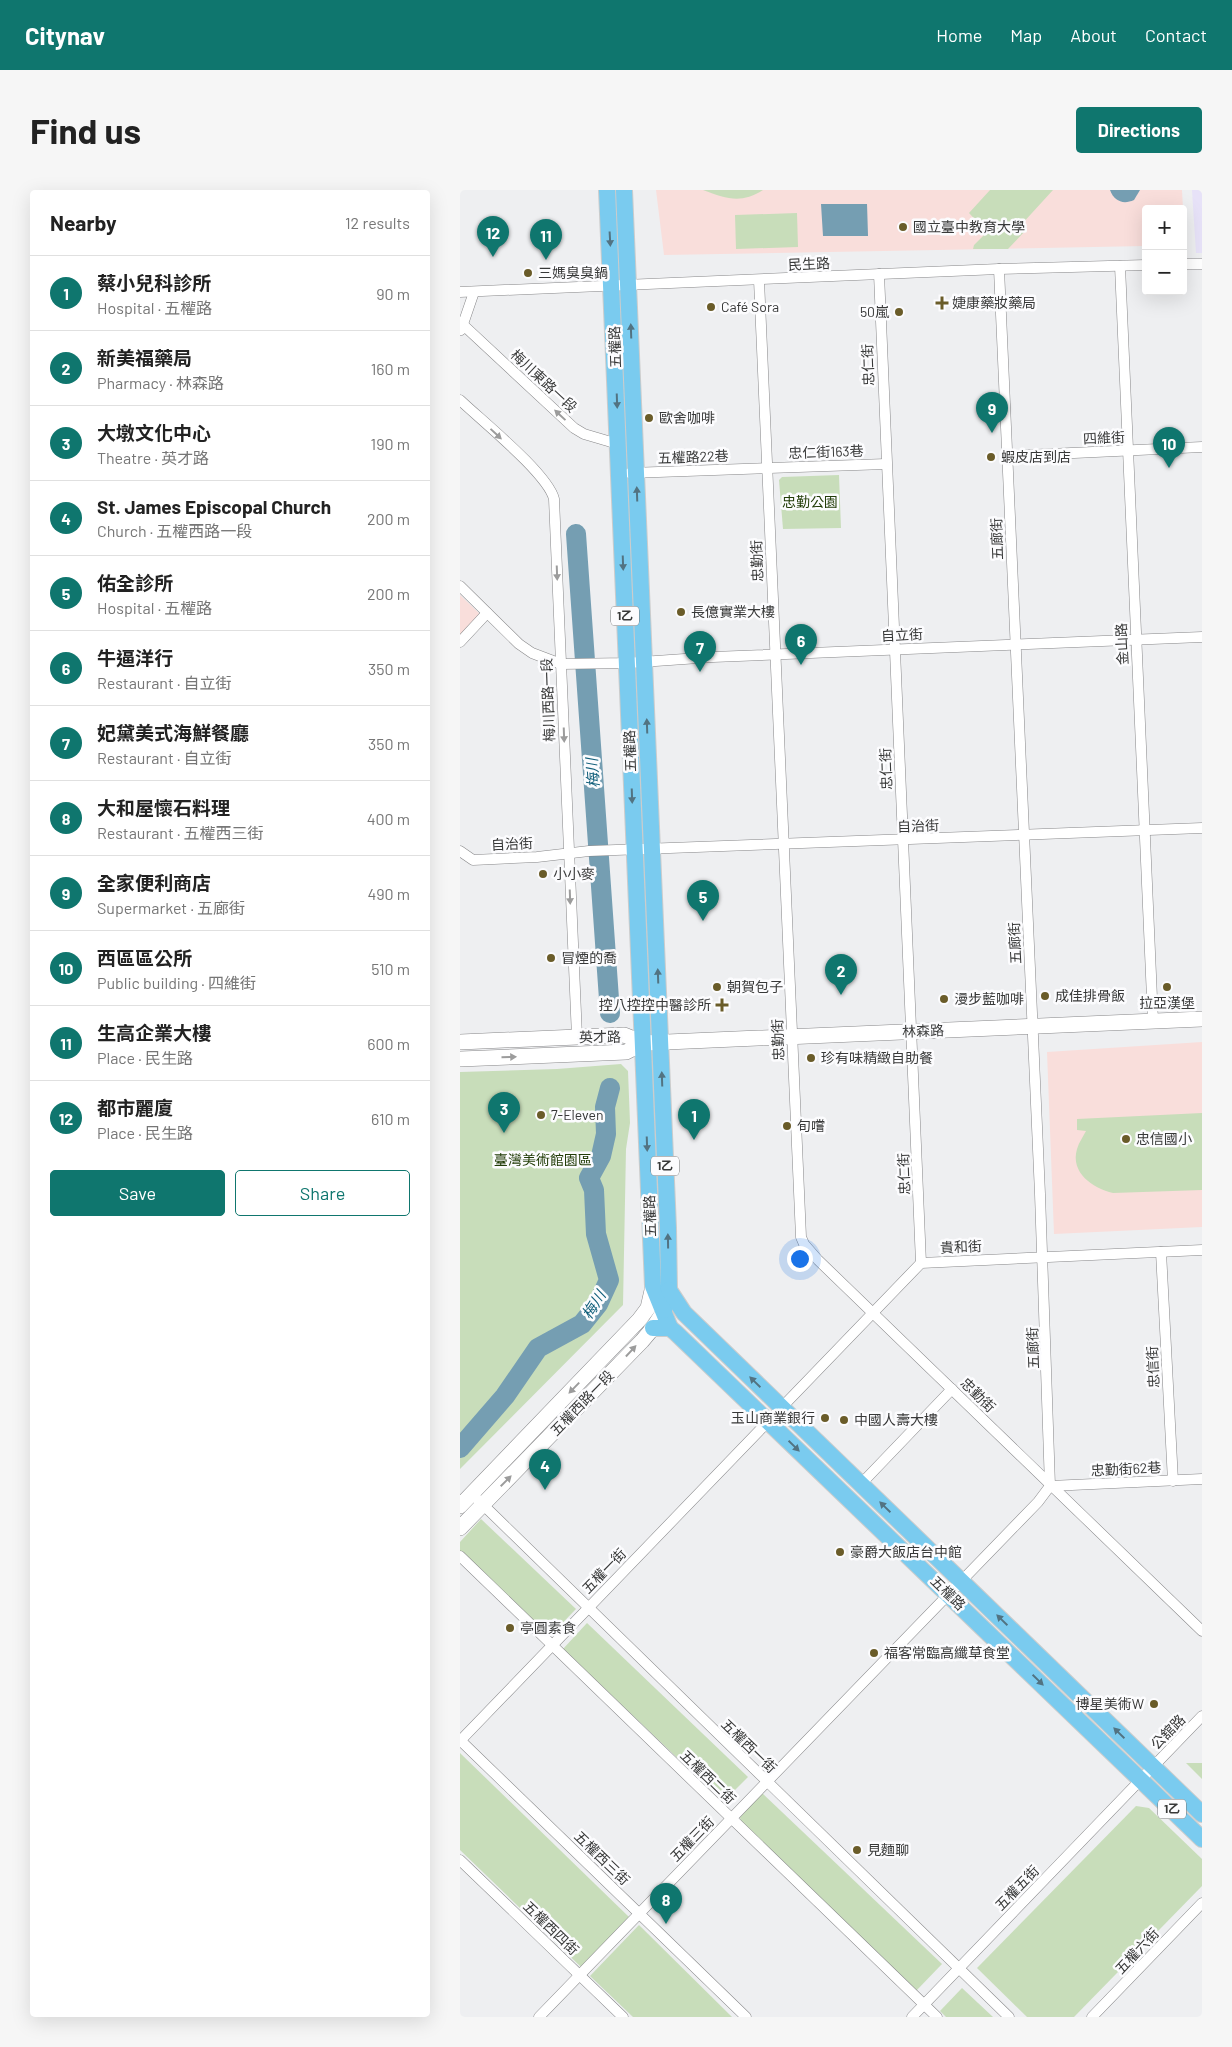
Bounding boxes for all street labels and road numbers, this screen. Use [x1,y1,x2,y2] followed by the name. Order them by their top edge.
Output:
[788,254,830,273] street label: 民生路
[605,326,624,368] street label: 五權路
[858,344,877,386] street label: 忠仁街
[508,346,581,415] street label: 梅川東路一段
[1083,428,1125,447] street label: 四維街
[788,442,864,461] street label: 忠仁街163巷
[657,447,729,466] street label: 五權路22巷
[987,518,1006,560] street label: 五廊街
[747,540,766,582] street label: 忠勤街
[611,606,639,626] road number: 1乙
[1112,623,1131,665] street label: 金山路
[881,625,923,644] street label: 自立街
[538,658,557,742] street label: 梅川西路一段
[620,730,639,772] street label: 五權路
[876,748,895,790] street label: 忠仁街
[897,816,939,835] street label: 自治街
[491,834,533,853] street label: 自治街
[1005,922,1024,964] street label: 五廊街
[768,1019,787,1061] street label: 忠勤街
[902,1021,944,1040] street label: 林森路
[579,1028,621,1045] street label: 英才路
[894,1153,913,1195] street label: 忠仁街
[651,1156,679,1176] road number: 1乙
[640,1195,659,1237] street label: 五權路
[940,1237,982,1256] street label: 貴和街
[1023,1327,1042,1369] street label: 五廊街
[1143,1346,1162,1388] street label: 忠信街
[546,1367,617,1439] street label: 五權西路一段
[957,1374,999,1415] street label: 忠勤街
[1090,1458,1162,1479] street label: 忠勤街62巷
[578,1545,629,1597] street label: 五權一街
[927,1572,969,1613] street label: 五權路
[1147,1711,1188,1753] street label: 公舘路
[718,1715,780,1776] street label: 五權西一街
[677,1746,739,1807] street label: 五權西二街
[1158,1800,1186,1818] road number: 1乙
[666,1813,717,1865] street label: 五權三街
[571,1827,633,1888] street label: 五權西三街
[991,1862,1042,1914] street label: 五權五街
[520,1897,582,1958] street label: 五權西四街
[1111,1924,1162,1977] street label: 五權六街

